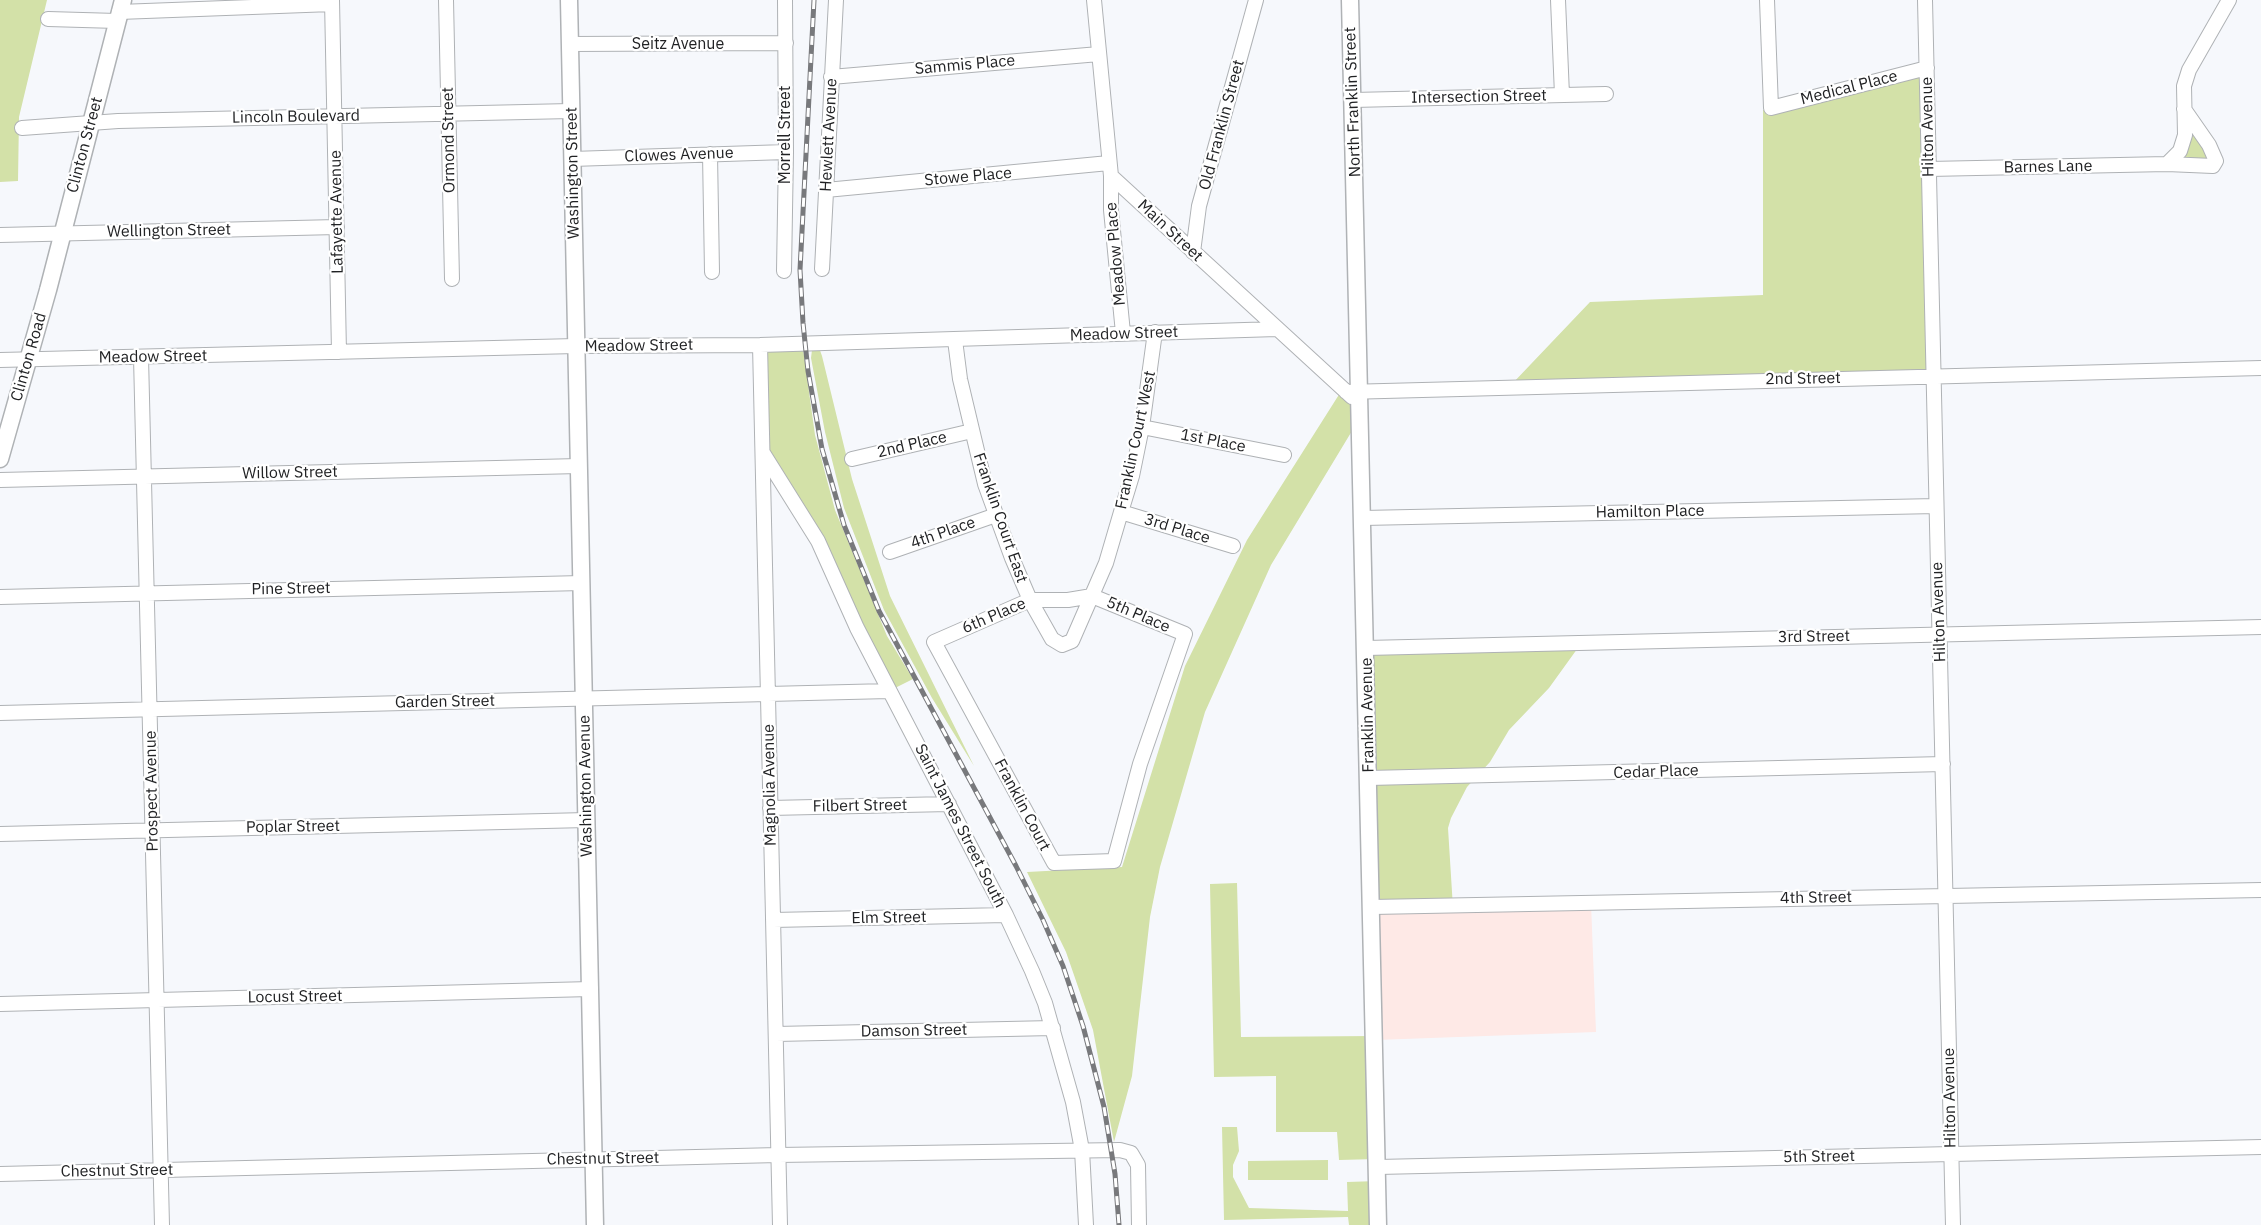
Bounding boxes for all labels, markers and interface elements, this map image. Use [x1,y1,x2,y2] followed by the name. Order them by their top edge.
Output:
[1341,27,1365,177] street label: North Franklin Street
[632,34,724,54] street label: Seitz Avenue
[914,51,1016,79] street label: Sammis Place
[1195,58,1249,192] street label: Old Franklin Street
[1799,67,1899,109] street label: Medical Place
[1918,77,1938,177] street label: Hilton Avenue
[816,78,842,192] street label: Hewlett Avenue
[775,86,795,184] street label: Morrell Street
[1411,86,1547,108] street label: Intersection Street
[438,87,460,193] street label: Ormond Street
[63,95,107,195] street label: Clinton Street
[232,106,360,128] street label: Lincoln Boulevard
[562,107,584,239] street label: Washington Street
[624,144,734,166] street label: Clowes Avenue
[326,150,348,274] street label: Lafayette Avenue
[2003,157,2093,177] street label: Barnes Lane
[923,164,1013,190] street label: Stowe Place
[1133,196,1207,266] street label: Main Street
[1102,201,1130,307] street label: Meadow Place
[107,220,231,242] street label: Wellington Street
[7,310,51,404] street label: Clinton Road
[1069,323,1179,345] street label: Meadow Street
[585,335,693,357] street label: Meadow Street
[99,346,207,368] street label: Meadow Street
[1112,369,1160,511] street label: Franklin Court West
[1765,369,1841,389] street label: 2nd Street
[1179,425,1247,457] street label: 1st Place
[875,428,949,462] street label: 2nd Place
[969,450,1031,586] street label: Franklin Court East
[242,463,338,483] street label: Willow Street
[1595,501,1705,523] street label: Hamilton Place
[1142,510,1212,548] street label: 3rd Place
[908,513,978,553] street label: 4th Place
[1928,562,1950,662] street label: Hilton Avenue
[251,579,331,599] street label: Pine Street
[1103,593,1173,637] street label: 5th Place
[959,594,1029,638] street label: 6th Place
[1778,627,1850,647] street label: 3rd Street
[1357,657,1379,773] street label: Franklin Avenue
[395,692,495,712] street label: Garden Street
[575,715,597,857] street label: Washington Avenue
[759,724,781,846] street label: Magnolia Avenue
[141,730,163,852] street label: Prospect Avenue
[910,741,1010,911] street label: Saint James Street South
[990,756,1054,854] street label: Franklin Court
[1613,761,1699,783] street label: Cedar Place
[813,796,907,816] street label: Filbert Street
[246,817,340,837] street label: Poplar Street
[1780,888,1852,908] street label: 4th Street
[851,908,927,928] street label: Elm Street
[247,987,343,1007] street label: Locust Street
[860,1020,968,1042] street label: Damson Street
[1940,1048,1960,1148] street label: Hilton Avenue
[1783,1147,1855,1167] street label: 5th Street
[547,1148,659,1170] street label: Chestnut Street
[61,1160,173,1182] street label: Chestnut Street

